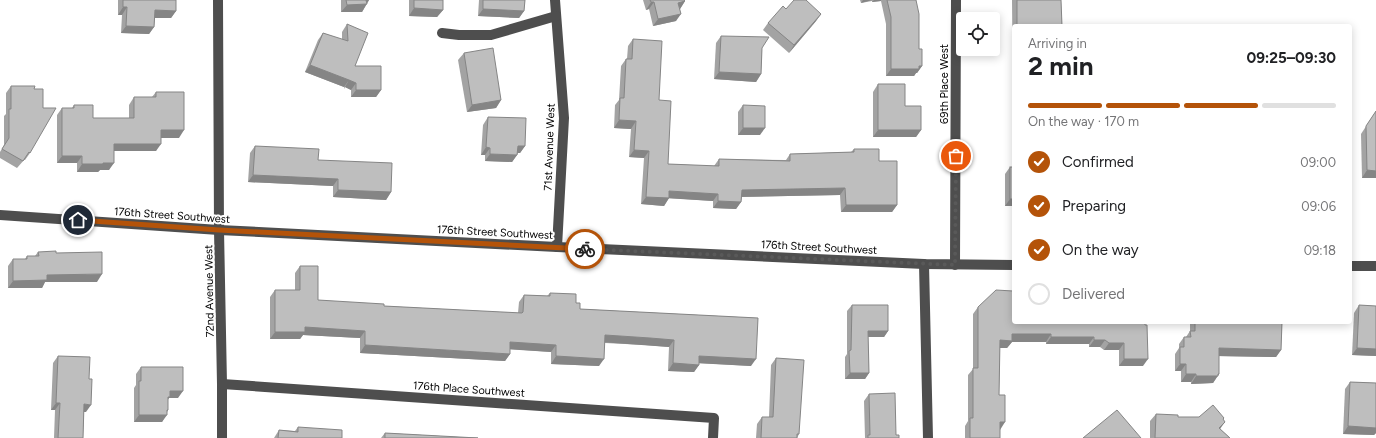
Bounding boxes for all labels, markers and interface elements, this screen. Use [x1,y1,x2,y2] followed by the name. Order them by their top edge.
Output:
[956,12,1000,56] map controls
[956,12,1000,56] button: locate
[1028,36,1087,51] text: Arriving in
[938,44,951,124] street label: 69th Place West
[1246,49,1336,67] text: 09:25–09:30
[1028,50,1094,82] text: 2 min
[541,103,558,191] street label: 71st Avenue West
[1028,114,1139,129] text: On the way · 170 m
[939,139,973,173] pin
[945,145,967,167] icon: bag
[1028,151,1050,173] icon: check
[1062,153,1134,171] text: Confirmed
[1300,155,1336,170] text: 09:00
[1028,195,1050,217] icon: check
[1062,197,1126,215] text: Preparing
[1301,199,1336,214] text: 09:06
[61,203,95,237] pin
[113,205,231,226] street label: 176th Street Southwest
[67,209,89,231] icon: home
[436,223,553,242] street label: 176th Street Southwest
[565,229,605,269] courier
[574,238,596,260] icon: bike
[760,238,877,257] street label: 176th Street Southwest
[1028,239,1050,261] icon: check
[1062,241,1139,259] text: On the way
[1304,243,1336,258] text: 09:18
[202,245,217,337] street label: 72nd Avenue West
[1062,285,1125,303] text: Delivered
[413,379,525,400] street label: 176th Place Southwest

